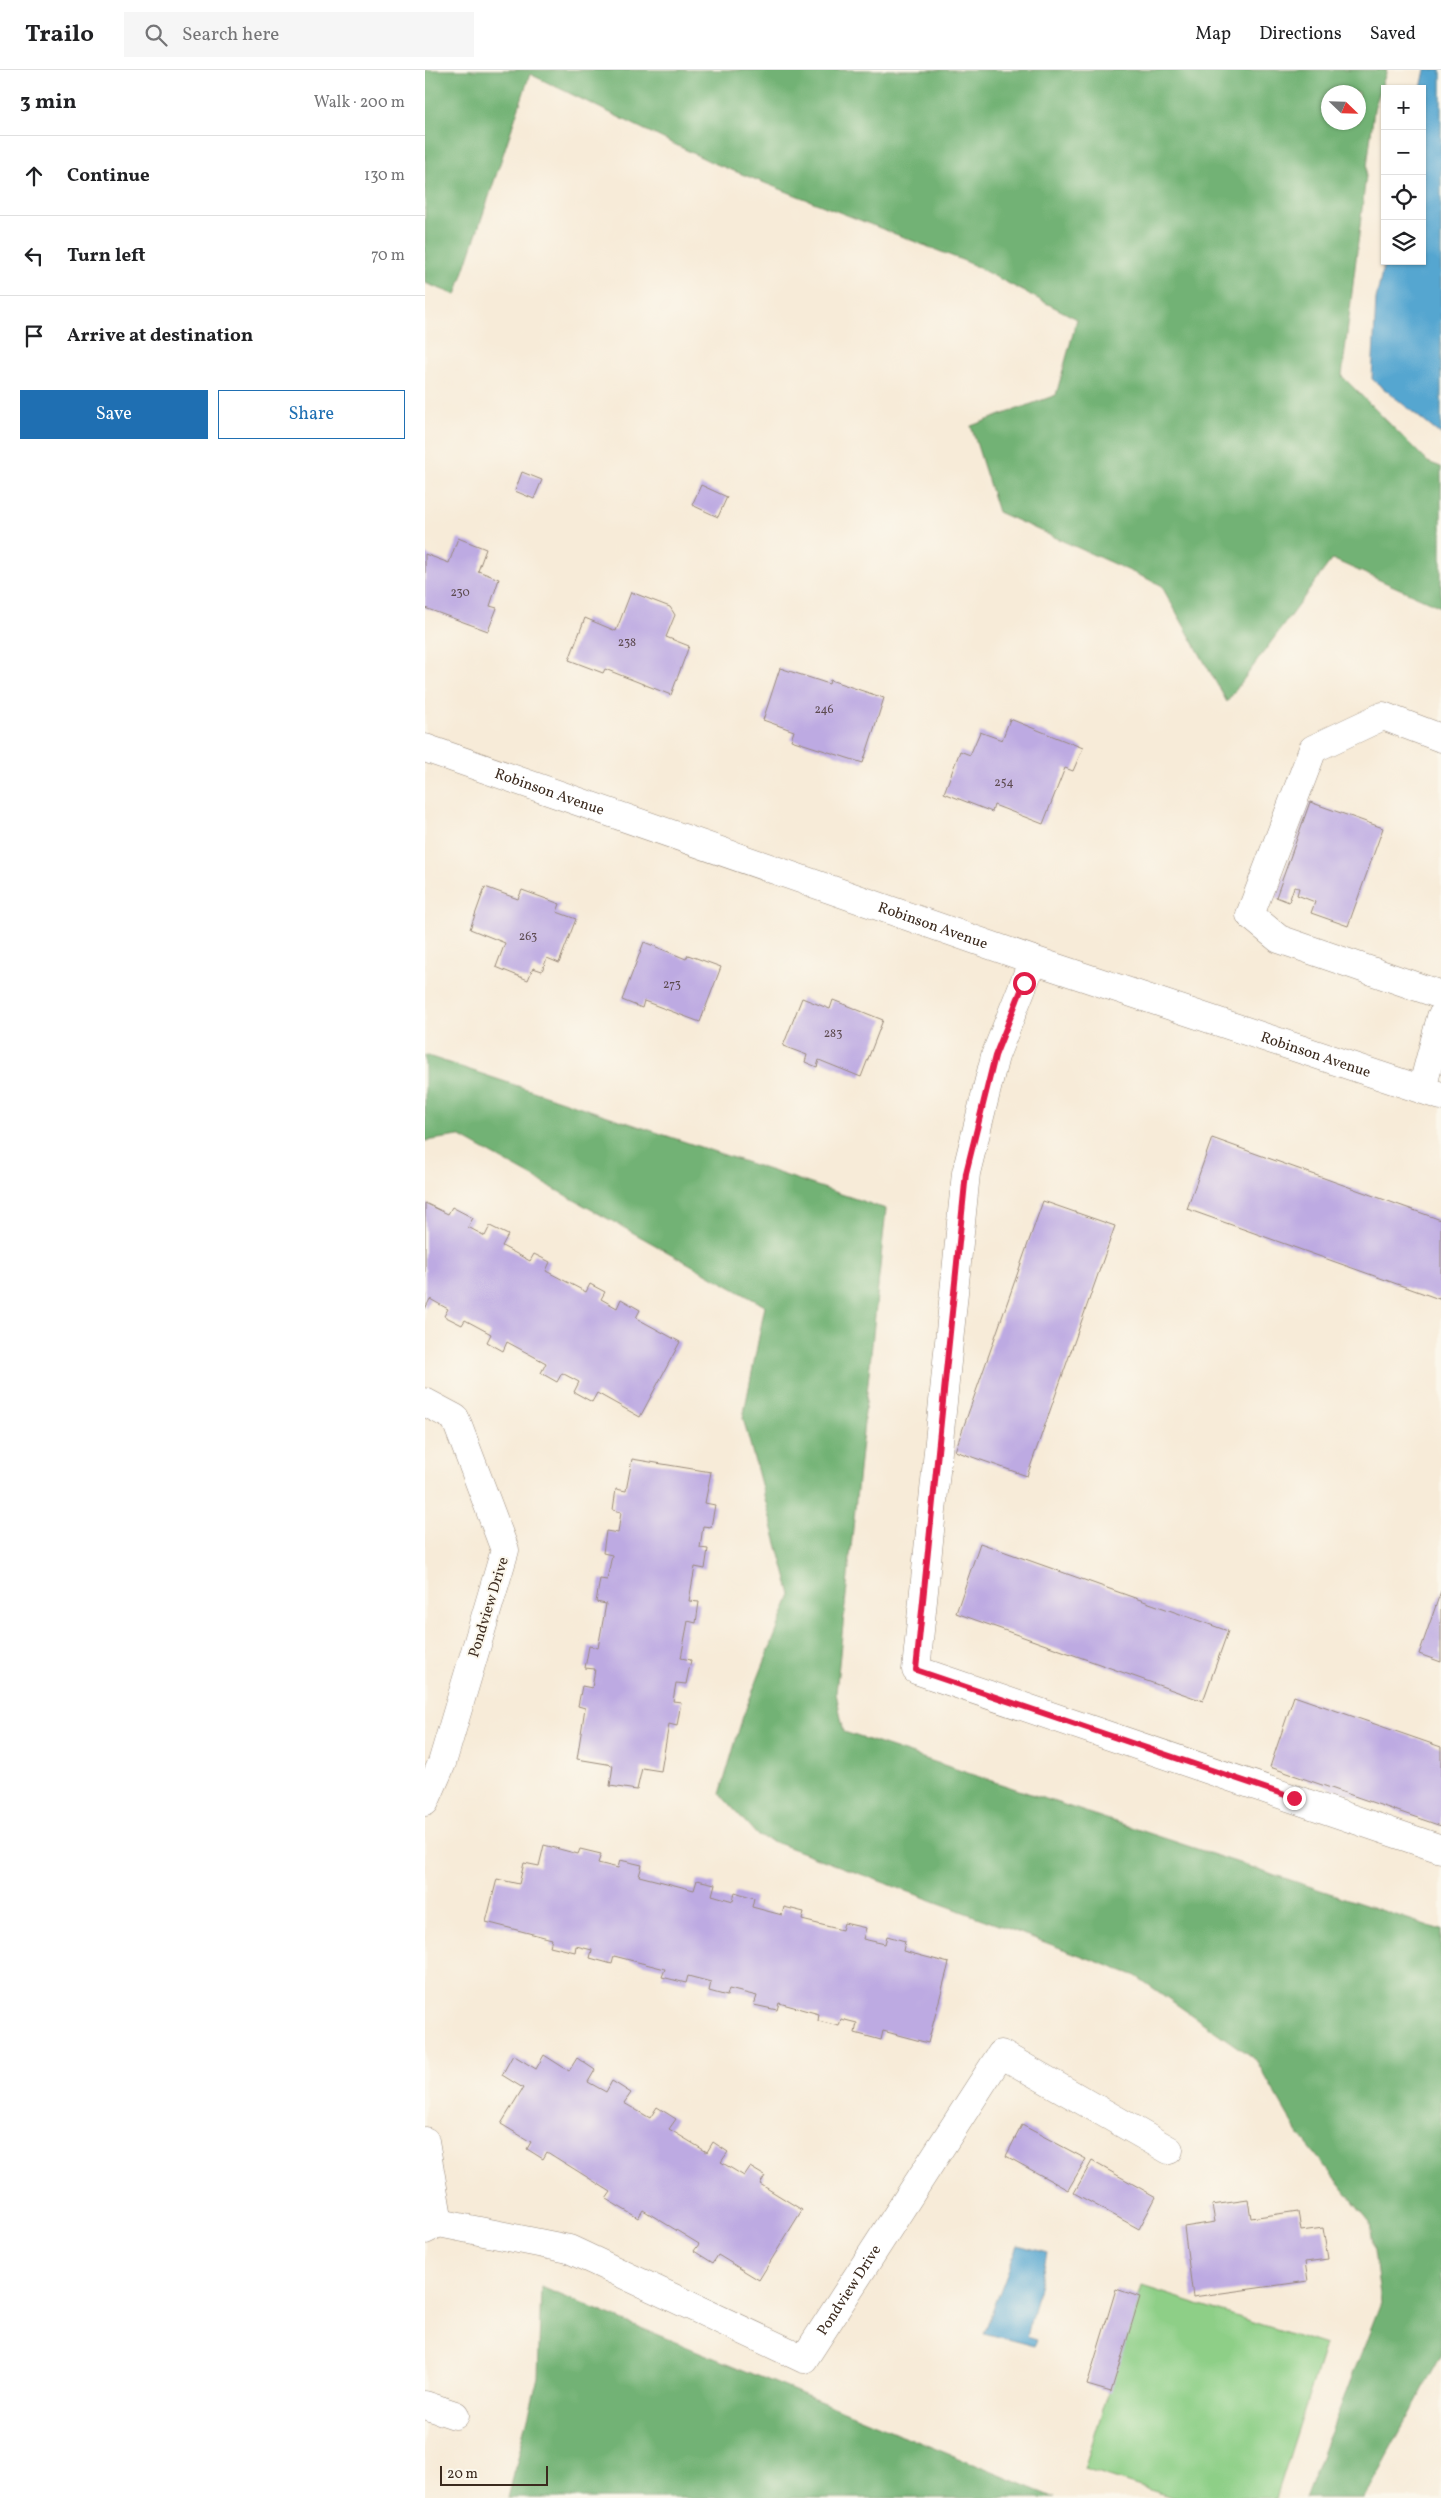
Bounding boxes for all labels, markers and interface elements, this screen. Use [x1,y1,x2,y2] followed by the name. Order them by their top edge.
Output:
[124,12,474,57] search box
[25,18,94,52] text: Trailo
[142,21,170,49] icon: search
[182,22,279,48] text: Search here
[1195,22,1231,47] text: Map
[1259,22,1342,47] text: Directions
[1370,22,1416,47] text: Saved
[1321,85,1366,130] north arrow
[1381,85,1426,265] map controls
[1381,85,1426,130] button: +
[20,88,76,117] text: 3 min
[314,92,405,114] text: Walk · 200 m
[1381,130,1426,175] button: −
[20,162,48,190] icon: ahead
[67,163,150,189] text: Continue
[364,165,405,187] text: 130 m
[1381,175,1426,220] button: locate
[1381,220,1426,265] button: layers
[20,242,48,270] icon: left
[67,243,146,269] text: Turn left
[371,245,405,267] text: 70 m
[20,322,48,350] icon: arrive
[67,323,253,349] text: Arrive at destination
[20,390,208,439] button: Save
[218,390,405,439] button: Share
[450,585,470,601] house number: 230
[618,635,636,651] house number: 238
[814,702,834,718] house number: 246
[491,764,607,822] street label: Robinson Avenue
[994,775,1014,791] house number: 254
[875,898,990,955] street label: Robinson Avenue
[519,929,537,945] house number: 263
[1013,972,1036,995] route start
[663,977,681,993] house number: 273
[824,1026,842,1042] house number: 283
[1257,1028,1373,1084] street label: Robinson Avenue
[464,1555,515,1660] street label: Pondview Drive
[1283,1787,1306,1810] route end
[813,2241,887,2340] street label: Pondview Drive
[440,2463,547,2486] scale bar
[447,2465,478,2484] text: 20 m

